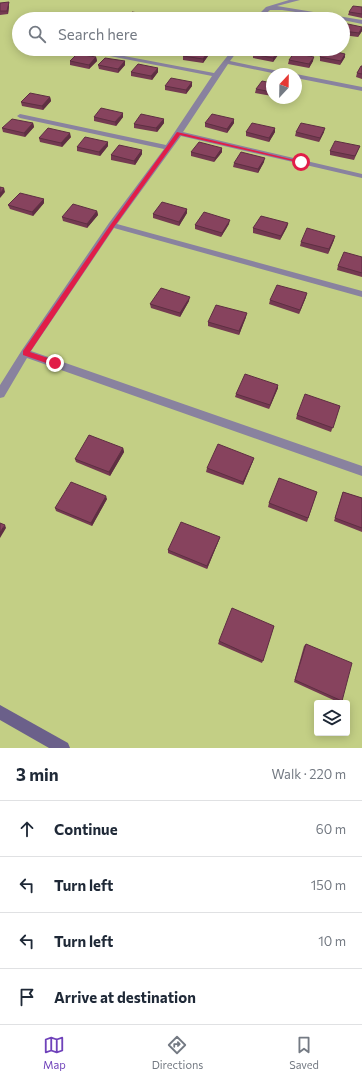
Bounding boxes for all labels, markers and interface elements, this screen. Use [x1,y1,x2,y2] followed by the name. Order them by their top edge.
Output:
[12,12,350,56] search box
[26,23,48,45] icon: search
[58,25,137,43] text: Search here
[266,68,302,104] north arrow
[292,153,310,171] route start
[46,354,64,372] route end
[314,700,350,736] map controls
[314,700,350,736] button: layers
[16,764,59,785] text: 3 min
[272,766,346,782] text: Walk · 220 m
[16,818,38,840] icon: ahead
[54,820,118,838] text: Continue
[316,821,346,837] text: 60 m
[16,874,38,896] icon: left
[54,876,113,894] text: Turn left
[311,877,346,893] text: 150 m
[16,930,38,952] icon: left
[54,932,113,950] text: Turn left
[318,933,346,949] text: 10 m
[16,986,38,1008] icon: arrive
[54,988,196,1006] text: Arrive at destination
[43,1034,66,1071] tab: Map
[152,1034,203,1071] tab: Directions
[289,1034,319,1071] tab: Saved

